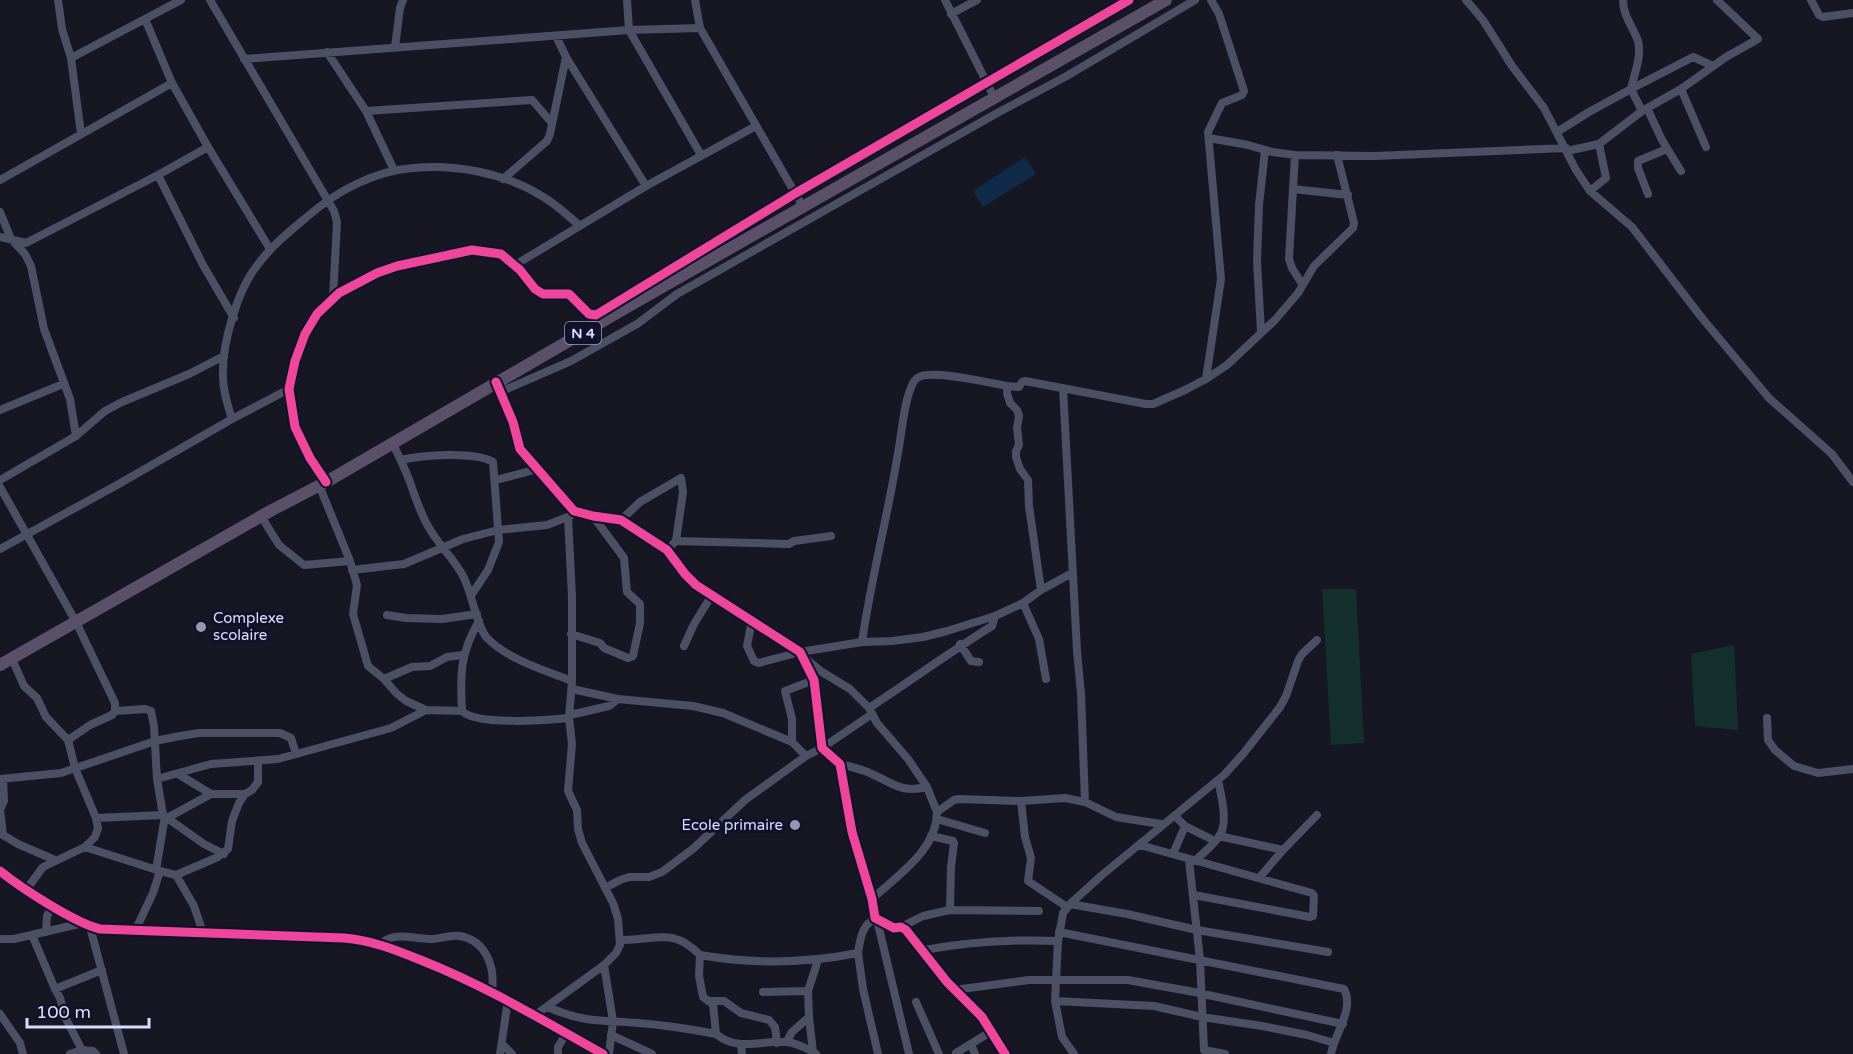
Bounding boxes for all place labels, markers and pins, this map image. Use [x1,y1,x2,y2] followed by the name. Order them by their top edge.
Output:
[213,609,284,644] place label: Complexe scolaire
[194,620,208,634] marker: Complexe scolaire
[682,816,783,834] place label: Ecole primaire
[788,818,802,832] marker: Ecole primaire

